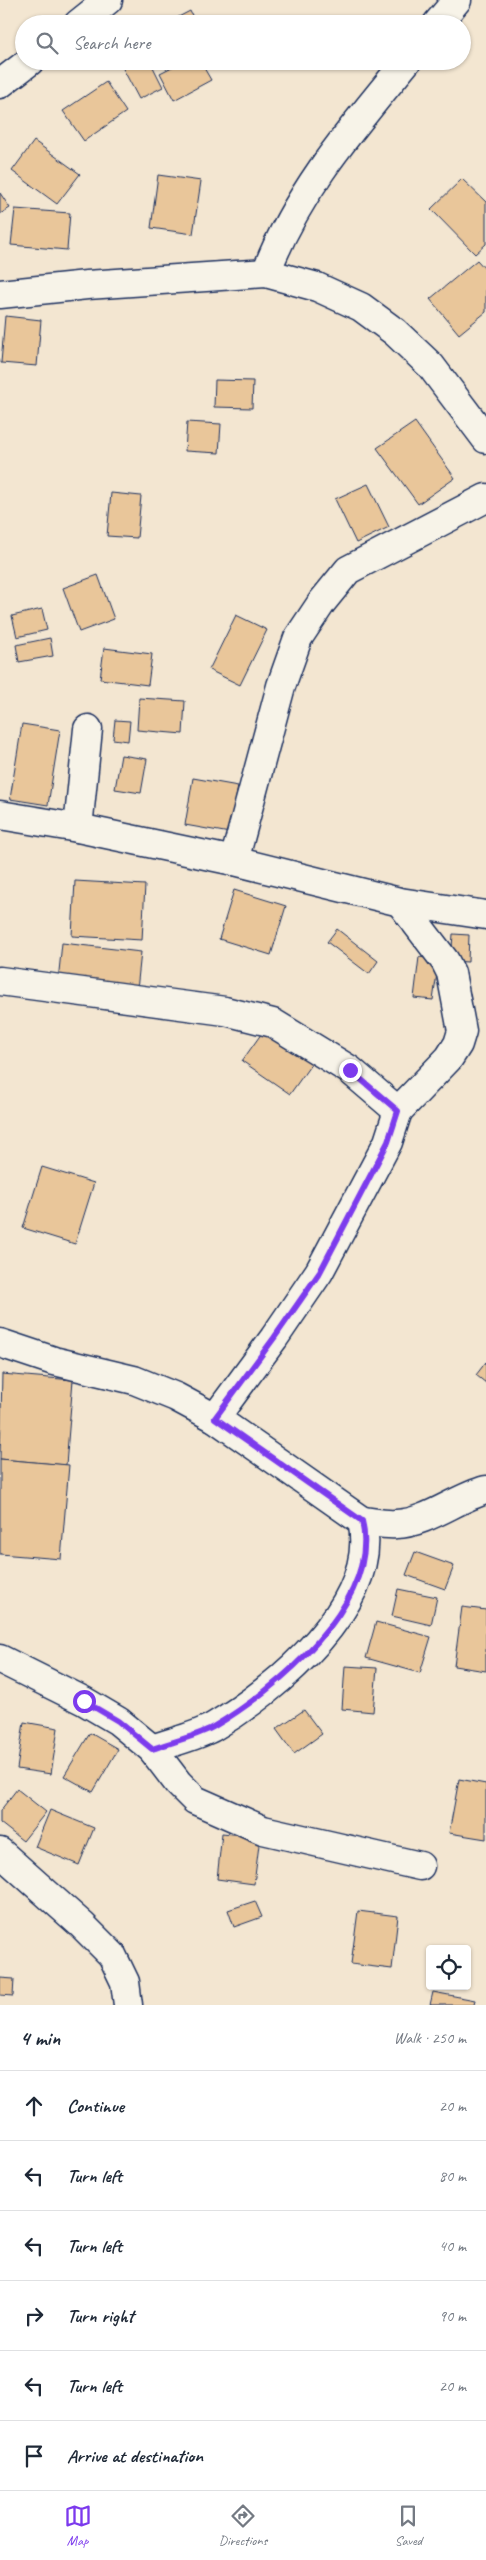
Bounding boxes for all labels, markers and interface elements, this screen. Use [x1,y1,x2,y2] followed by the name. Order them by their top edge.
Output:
[15,15,471,70] search box
[33,29,61,57] icon: search
[73,31,150,55] text: Search here
[339,1059,362,1082] route end
[73,1690,96,1713] route start
[426,1945,471,1990] map controls
[426,1945,471,1990] button: locate
[20,2025,60,2051] text: 4 min
[394,2028,466,2048] text: Walk · 250 m
[20,2092,48,2120] icon: ahead
[67,2094,124,2118] text: Continue
[439,2096,466,2116] text: 20 m
[20,2162,48,2190] icon: left
[67,2164,122,2188] text: Turn left
[439,2166,466,2186] text: 80 m
[20,2232,48,2260] icon: left
[67,2234,122,2258] text: Turn left
[439,2236,466,2256] text: 40 m
[20,2302,48,2330] icon: right
[67,2304,134,2328] text: Turn right
[439,2306,466,2326] text: 90 m
[20,2372,48,2400] icon: left
[67,2374,122,2398] text: Turn left
[439,2376,466,2396] text: 20 m
[20,2442,48,2470] icon: arrive
[67,2444,203,2468] text: Arrive at destination
[64,2502,92,2549] tab: Map
[219,2502,267,2549] tab: Directions
[394,2502,422,2549] tab: Saved

